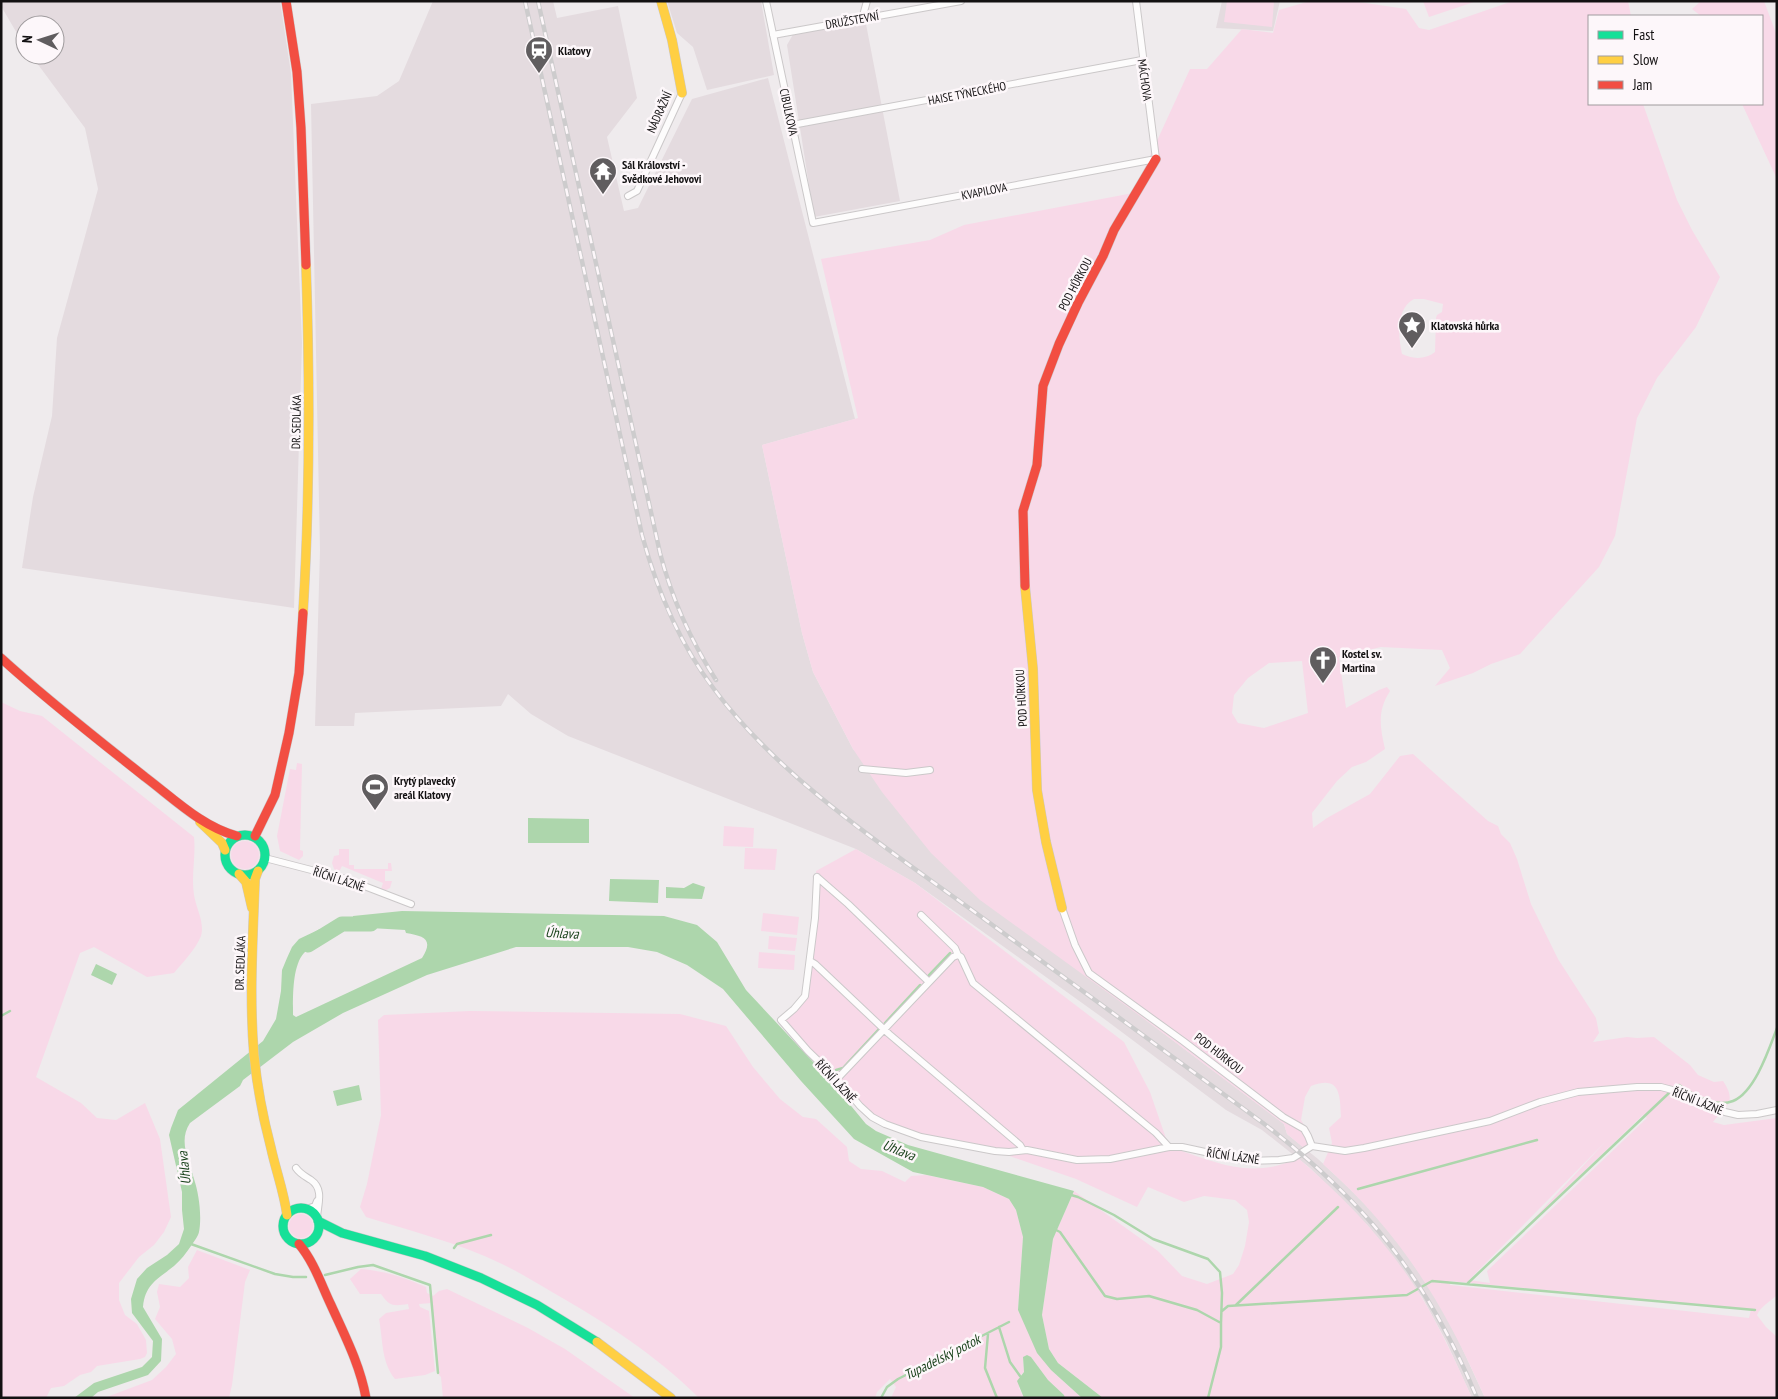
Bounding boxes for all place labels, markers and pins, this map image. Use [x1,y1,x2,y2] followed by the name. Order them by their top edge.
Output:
[524,35,554,74] station icon: Klatovy
[558,43,591,58] place label: Klatovy
[588,156,618,195] temple icon: Sál Království - Svědkové Jehovovi
[622,157,702,186] place label: Sál Království - Svědkové Jehovovi
[1397,310,1427,349] place icon: Klatovská hůrka
[1431,318,1499,333] place label: Klatovská hůrka
[1308,645,1338,684] church icon: Kostel sv. Martina
[1342,646,1383,675] place label: Kostel sv. Martina
[360,772,390,811] sports icon: Krytý plavecký areál Klatovy
[394,773,456,802] place label: Krytý plavecký areál Klatovy

